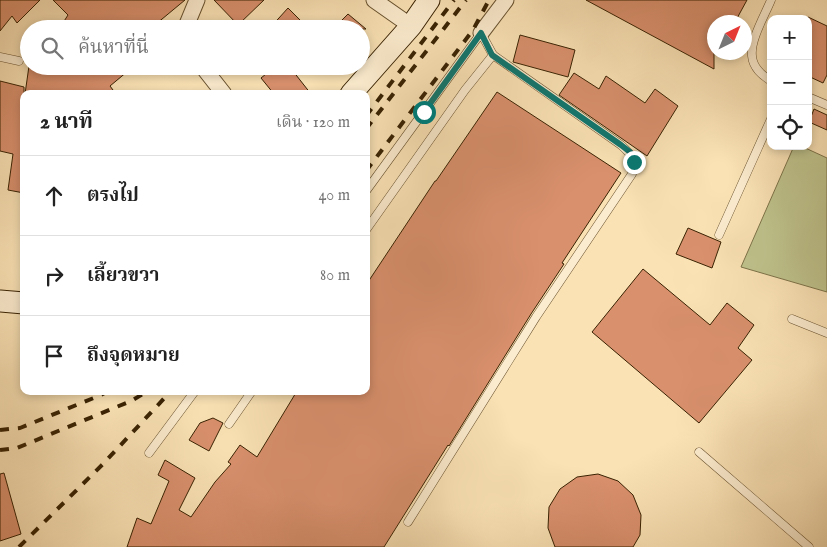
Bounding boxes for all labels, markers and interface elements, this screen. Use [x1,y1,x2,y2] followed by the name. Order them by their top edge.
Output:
[707,15,752,60] north arrow
[767,15,812,150] map controls
[767,15,812,60] button: +
[20,20,370,75] search box
[38,34,66,62] icon: search
[78,36,149,60] text: ค้นหาที่นี่
[767,60,812,105] button: −
[413,101,436,124] route start
[767,105,812,150] button: locate
[40,109,93,136] text: 2 นาที
[276,113,350,133] text: เดิน · 120 m
[623,151,646,174] route end
[40,182,68,210] icon: ahead
[87,184,139,208] text: ตรงไป
[318,186,350,206] text: 40 m
[40,262,68,290] icon: right
[87,264,159,288] text: เลี้ยวขวา
[320,266,350,286] text: 80 m
[40,342,68,370] icon: arrive
[87,344,180,368] text: ถึงจุดหมาย

